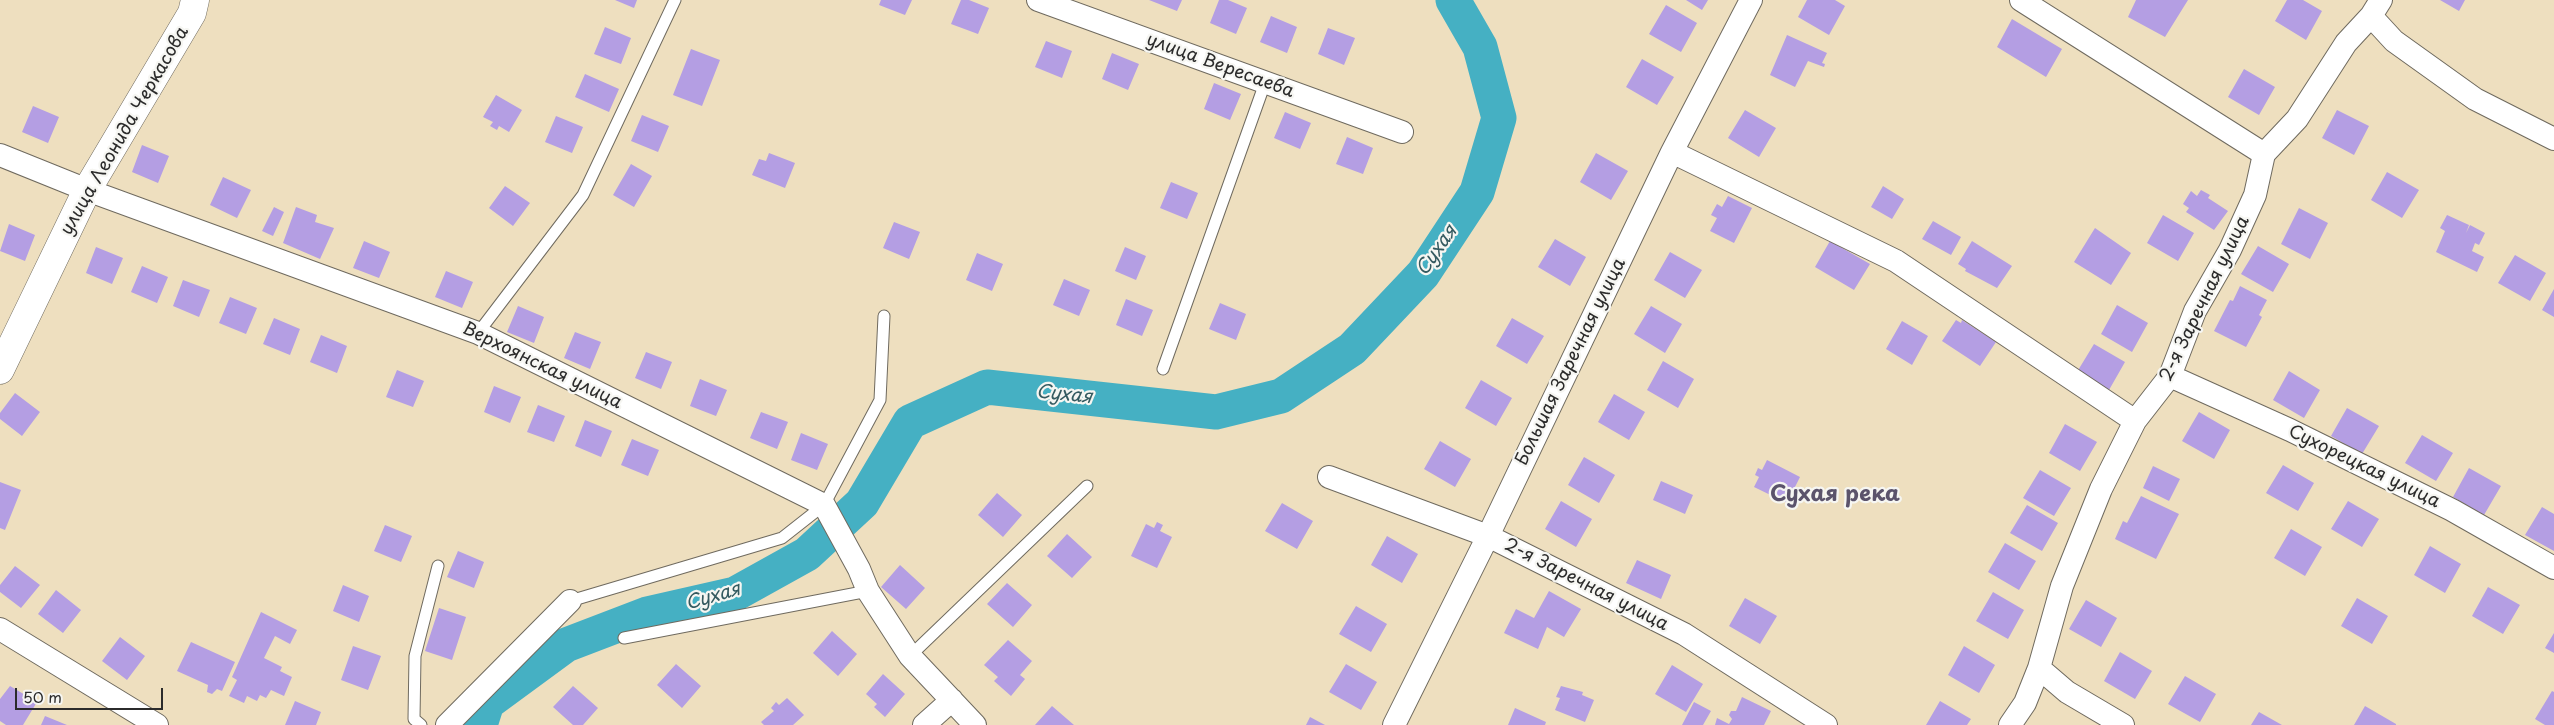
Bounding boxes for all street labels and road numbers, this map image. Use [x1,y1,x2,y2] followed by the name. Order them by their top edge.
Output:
[56,23,194,239] street label: улица Леонида Черкасова
[1143,29,1297,103] street label: улица Вересаева
[2156,213,2254,385] street label: 2-я Заречная улица
[1511,255,1631,469] street label: Большая Заречная улица
[459,318,625,414] street label: Верхоянская улица
[2285,421,2443,513] street label: Сухорецкая улица
[1500,534,1672,636] street label: 2-я Заречная улица

